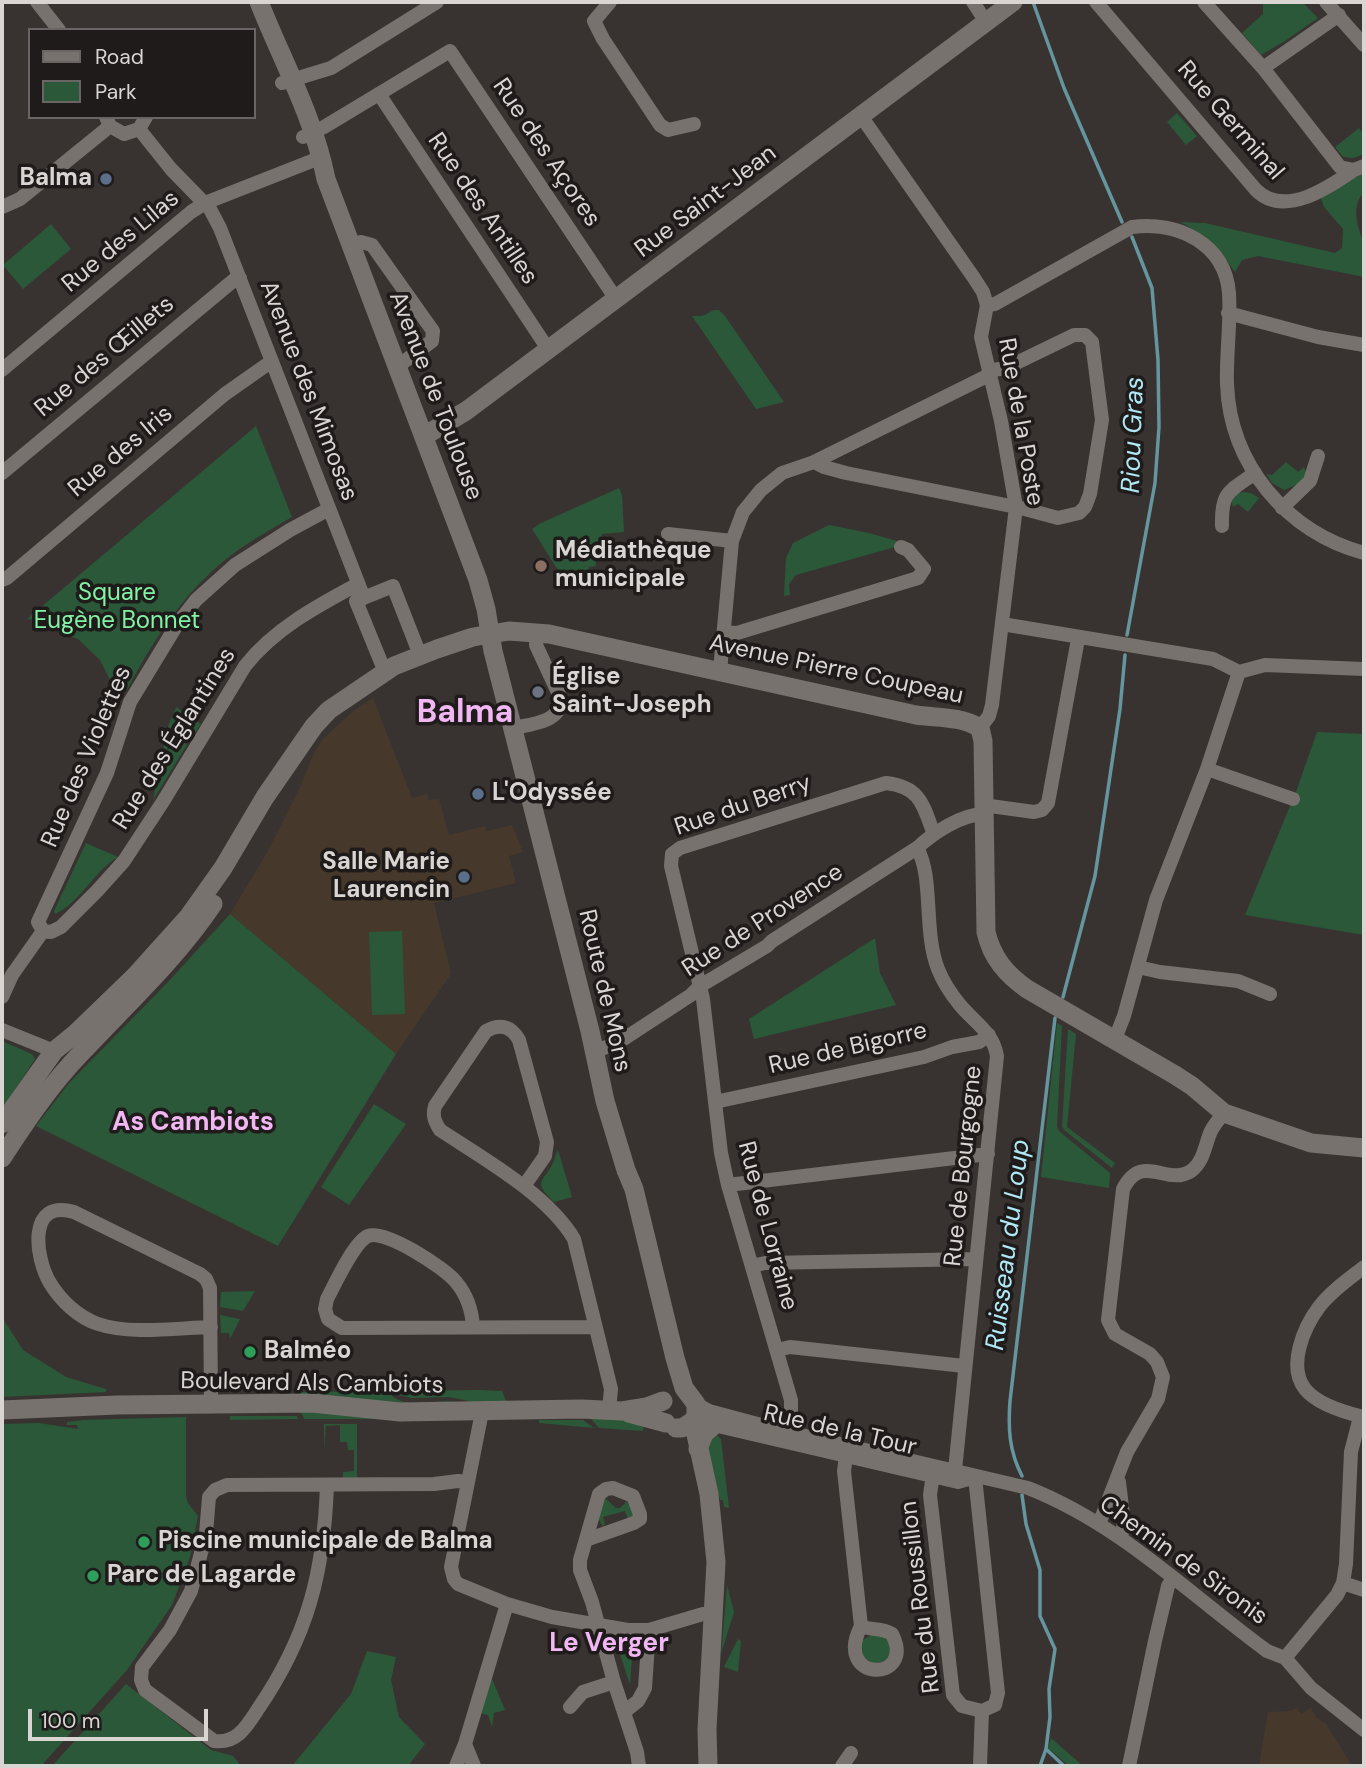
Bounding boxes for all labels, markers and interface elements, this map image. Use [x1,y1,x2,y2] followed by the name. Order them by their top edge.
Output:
[28,28,256,119] legend
[95,43,144,71] text: Road
[1171,56,1289,186] street label: Rue Germinal
[486,73,606,233] street label: Rue des Açores
[95,78,136,106] text: Park
[421,128,543,290] street label: Rue des Antilles
[630,140,782,264] street label: Rue Saint-Jean
[20,165,92,193] place label: Balma
[98,171,114,187] marker: Balma
[57,185,185,299] street label: Rue des Lilas
[253,277,363,505] street label: Avenue des Mimosas
[382,288,488,504] street label: Avenue de Toulouse
[29,290,181,424] street label: Rue des Œillets
[991,336,1049,508] street label: Rue de la Poste
[1116,376,1152,494] water label: Riou Gras
[63,400,179,504] street label: Rue des Iris
[555,538,712,594] place label: Médiathèque municipale
[533,558,549,574] marker: Médiathèque municipale
[34,580,200,636] park label: Square Eugène Bonnet
[706,629,966,711] street label: Avenue Pierre Coupeau
[107,643,243,835] street label: Rue des Églantines
[36,662,138,852] street label: Rue des Violettes
[552,664,712,720] place label: Église Saint-Joseph
[530,684,546,700] marker: Église Saint-Joseph
[417,695,513,733] district label: Balma
[671,769,815,843] street label: Rue du Berry
[492,780,612,808] place label: L'Odyssée
[470,786,486,802] marker: L'Odyssée
[322,849,450,905] place label: Salle Marie Laurencin
[677,858,849,984] street label: Rue de Provence
[456,869,472,885] marker: Salle Marie Laurencin
[571,907,637,1075] street label: Route de Mons
[766,1017,930,1081] street label: Rue de Bigorre
[939,1064,989,1268] street label: Rue de Bourgogne
[112,1107,274,1139] district label: As Cambiots
[981,1138,1037,1352] water label: Ruisseau du Loup
[731,1139,803,1313] street label: Rue de Lorraine
[264,1338,351,1366] place label: Balméo
[242,1344,258,1360] marker: Balméo
[180,1367,444,1401] street label: Boulevard Als Cambiots
[761,1399,919,1463] street label: Rue de la Tour
[1093,1490,1273,1632] street label: Chemin de Sironis
[895,1499,947,1695] street label: Rue du Roussillon
[158,1528,493,1556] place label: Piscine municipale de Balma
[136,1534,152,1550] marker: Piscine municipale de Balma
[107,1562,296,1590] place label: Parc de Lagarde
[85,1568,101,1584] marker: Parc de Lagarde
[549,1628,669,1660] district label: Le Verger
[32,1694,212,1738] scale bar
[41,1707,101,1735] text: 100 m

